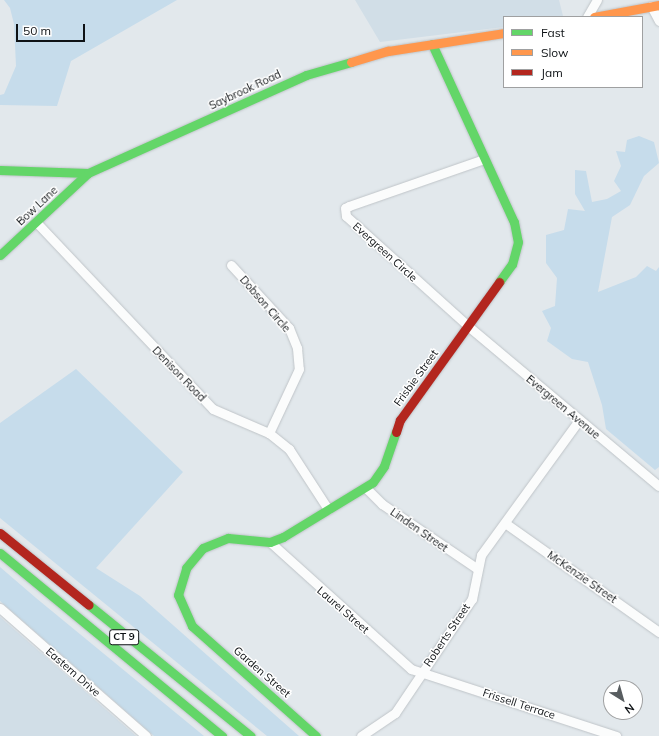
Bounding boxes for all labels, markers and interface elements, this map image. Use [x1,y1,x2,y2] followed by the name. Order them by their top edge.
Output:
[18,16,87,42] scale bar
[503,16,643,88] legend
[23,23,51,38] text: 50 m
[541,25,565,40] text: Fast
[541,45,569,60] text: Slow
[541,65,563,80] text: Jam
[207,68,283,112] street label: Saybrook Road
[14,184,60,228] street label: Bow Lane
[350,220,420,284] street label: Evergreen Circle
[237,273,293,335] street label: Dobson Circle
[149,344,209,404] street label: Denison Road
[391,347,441,409] street label: Frisbie Street
[523,372,603,442] street label: Evergreen Avenue
[388,505,450,555] street label: Linden Street
[545,548,619,606] street label: McKenzie Street
[314,584,372,636] street label: Laurel Street
[421,601,473,669] street label: Roberts Street
[109,629,139,645] road number: CT 9
[231,644,293,700] street label: Garden Street
[43,645,103,699] street label: Eastern Drive
[603,680,643,720] north arrow
[481,686,557,722] street label: Frissell Terrace
[622,701,637,717] text: N

